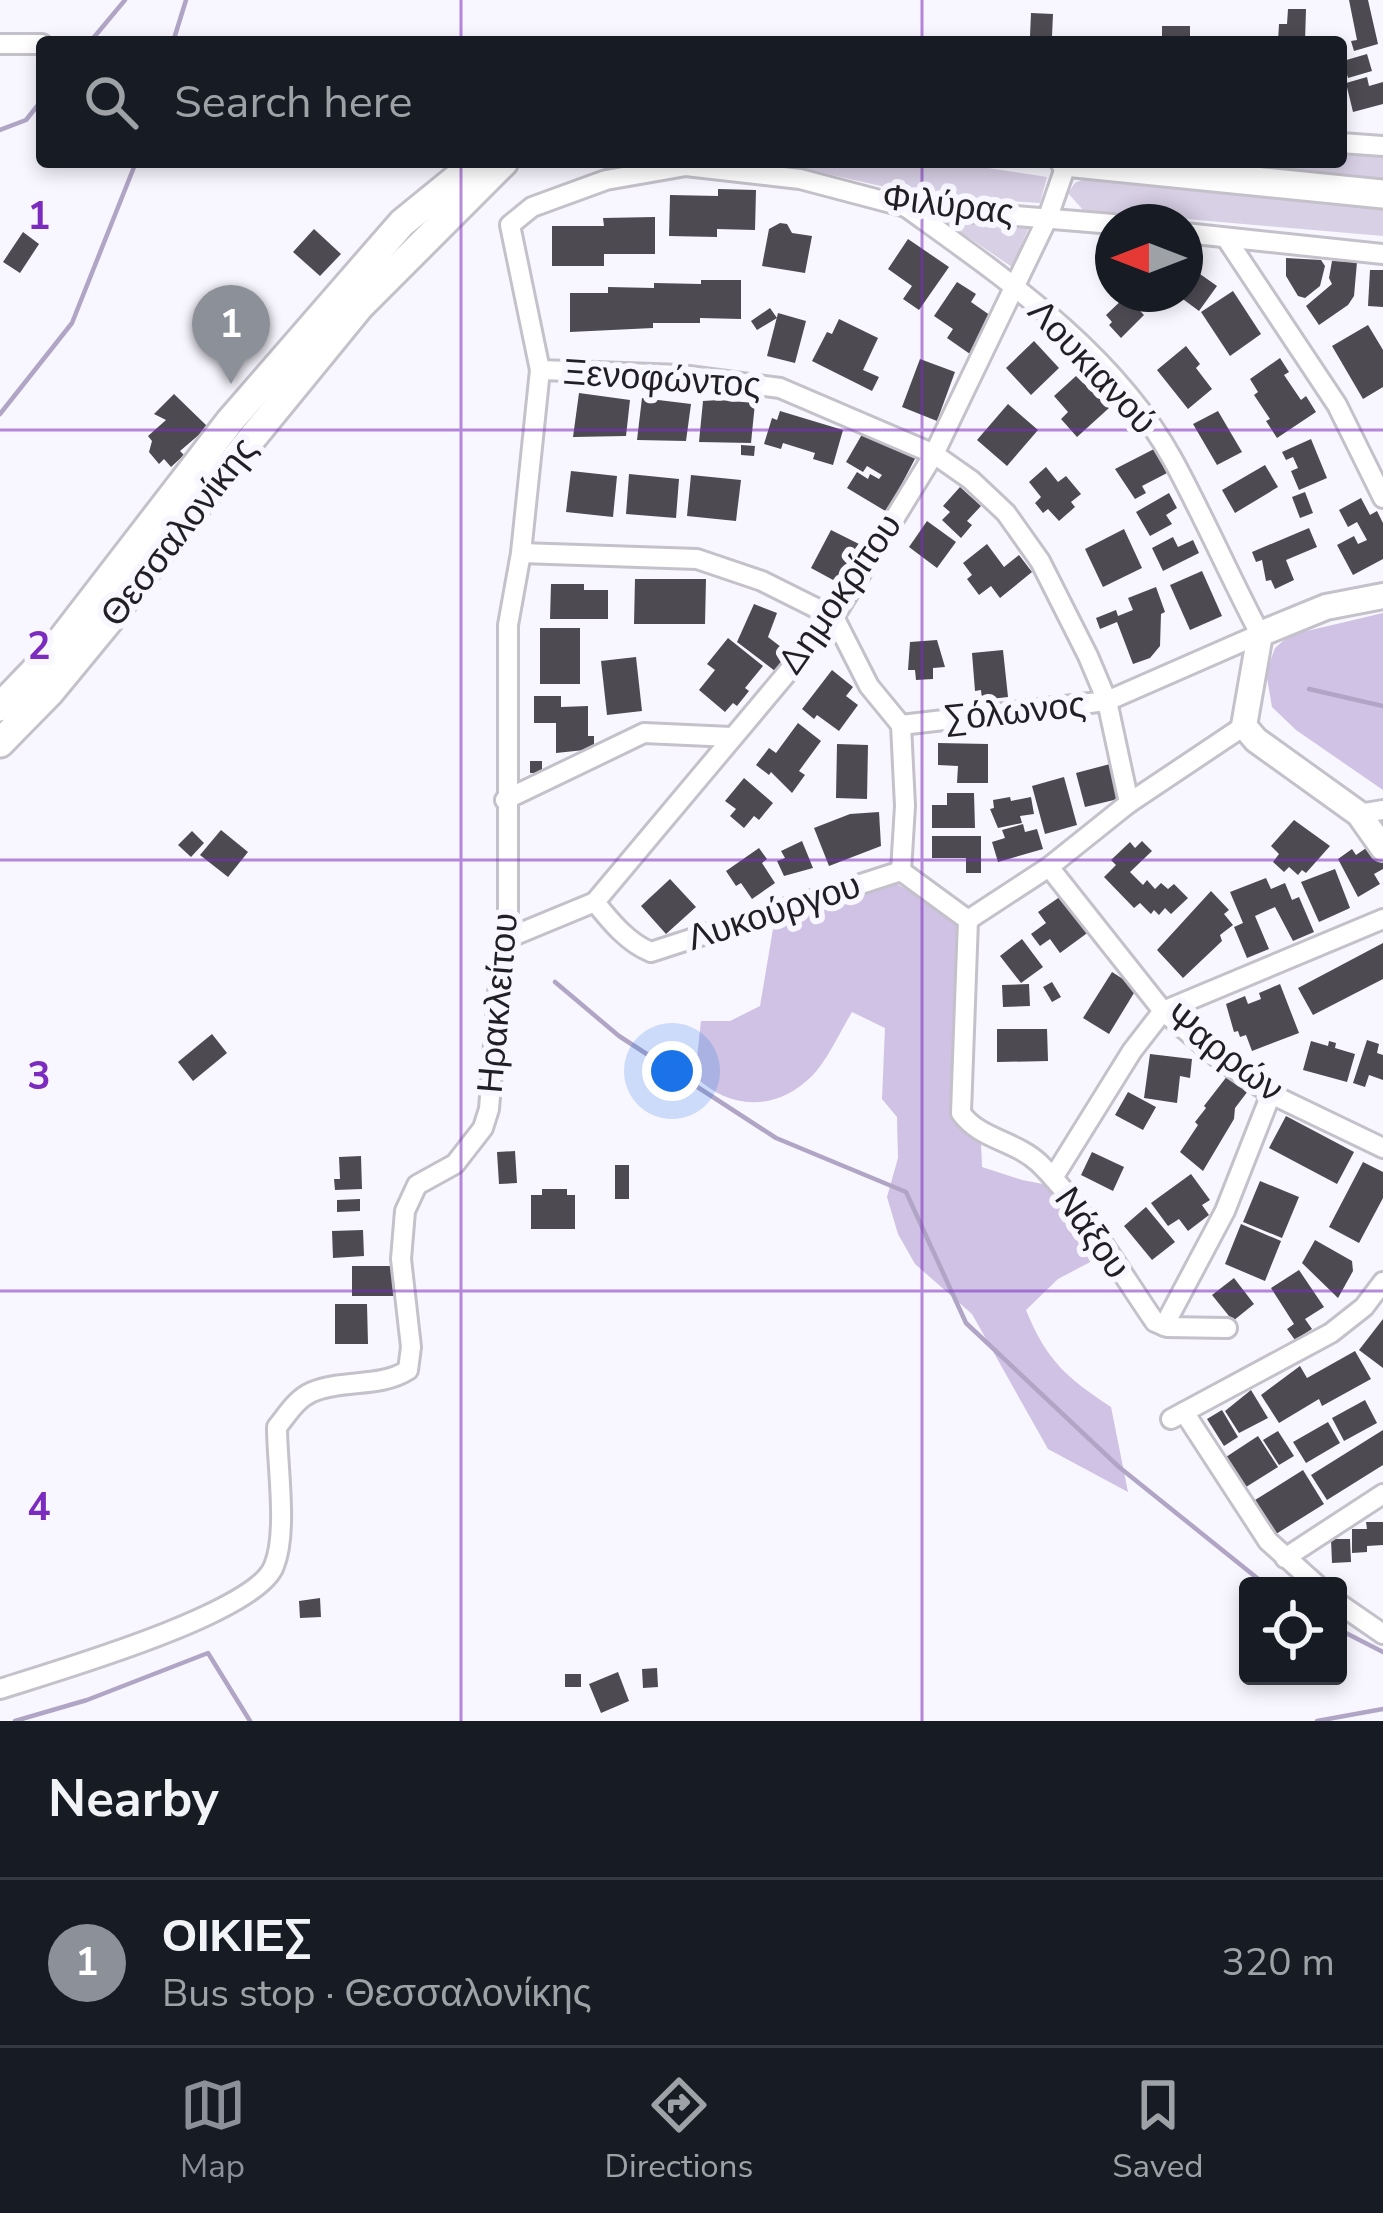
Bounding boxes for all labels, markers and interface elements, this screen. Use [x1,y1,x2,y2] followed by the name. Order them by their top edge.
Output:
[36,36,1347,168] search box
[78,69,144,135] icon: search
[174,72,413,133] text: Search here
[879,173,1017,237] street label: Φιλύρας
[27,190,51,243] text: 1
[1095,204,1203,312] north arrow
[192,285,270,384] pin: 1
[1017,289,1167,445] street label: Λουκιανού
[562,348,762,410] street label: Ξενοφώντος
[89,427,269,637] street label: Θεσσαλονίκης
[766,504,914,684] street label: Δημοκρίτου
[27,620,51,673] text: 2
[942,680,1088,744] street label: Σόλωνος
[681,861,867,963] street label: Λυκούργου
[466,911,530,1095] street label: Ηρακλείτου
[1155,992,1293,1114] street label: Ψαρρών
[642,1041,702,1101] your location
[27,1050,51,1103] text: 3
[1043,1177,1141,1289] street label: Νάξου
[27,1481,51,1534] text: 4
[1239,1577,1347,1685] map controls
[1239,1577,1347,1685] button: locate
[48,1764,219,1834] text: Nearby
[162,1906,312,1967] text: ΟΙΚΙΕΣ
[75,1936,99,1989] text: 1
[1221,1936,1335,1989] text: 320 m
[162,1967,592,2020] text: Bus stop · Θεσσαλονίκης
[180,2072,246,2189] tab: Map
[605,2072,753,2189] tab: Directions
[1112,2072,1203,2189] tab: Saved

